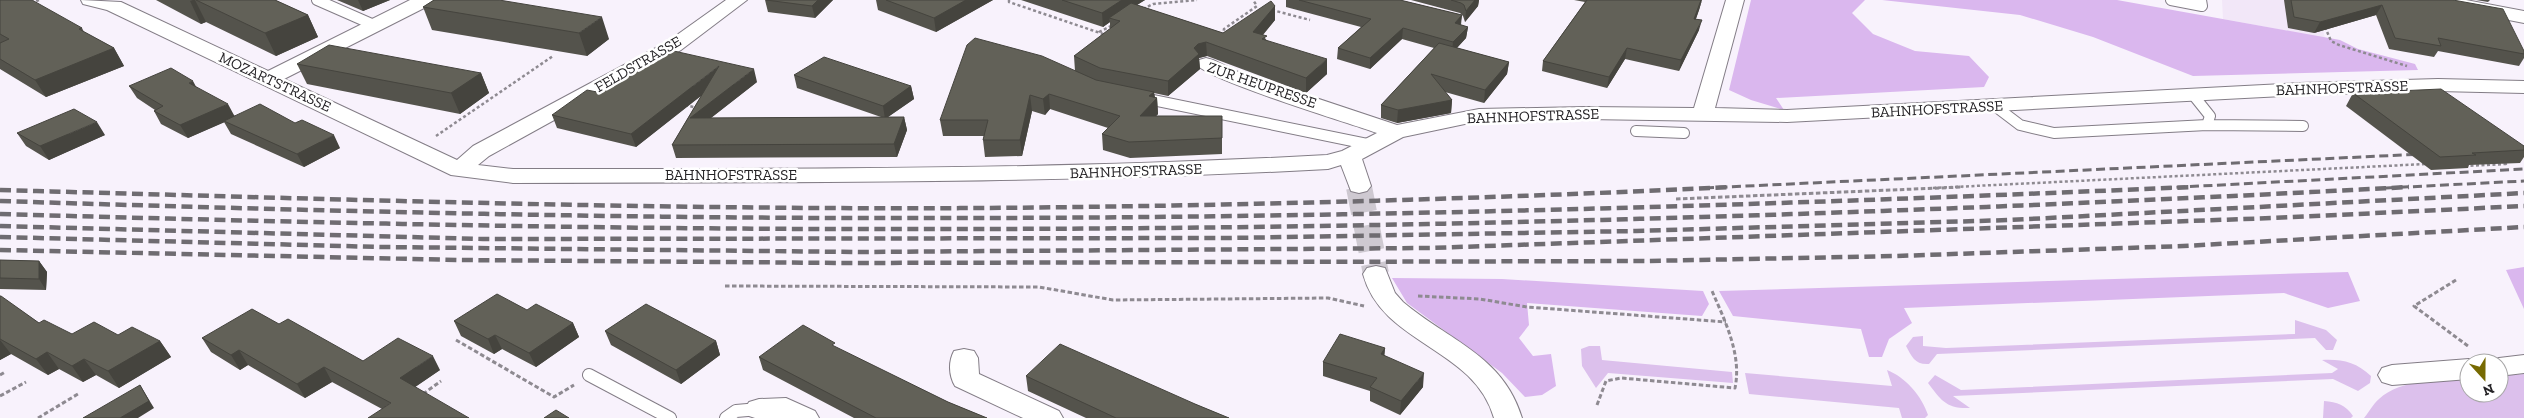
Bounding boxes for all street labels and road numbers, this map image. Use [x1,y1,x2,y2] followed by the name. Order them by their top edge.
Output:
[591,32,685,96] street label: FELDSTRASSE
[216,48,334,116] street label: MOZARTSTRASSE
[1205,58,1319,112] street label: ZUR HEUPRESSE
[2276,77,2409,99] street label: BAHNHOFSTRASSE
[1871,97,2004,121] street label: BAHNHOFSTRASSE
[1467,105,1600,127] street label: BAHNHOFSTRASSE
[1070,160,1203,182] street label: BAHNHOFSTRASSE
[665,166,797,184] street label: BAHNHOFSTRASSE

